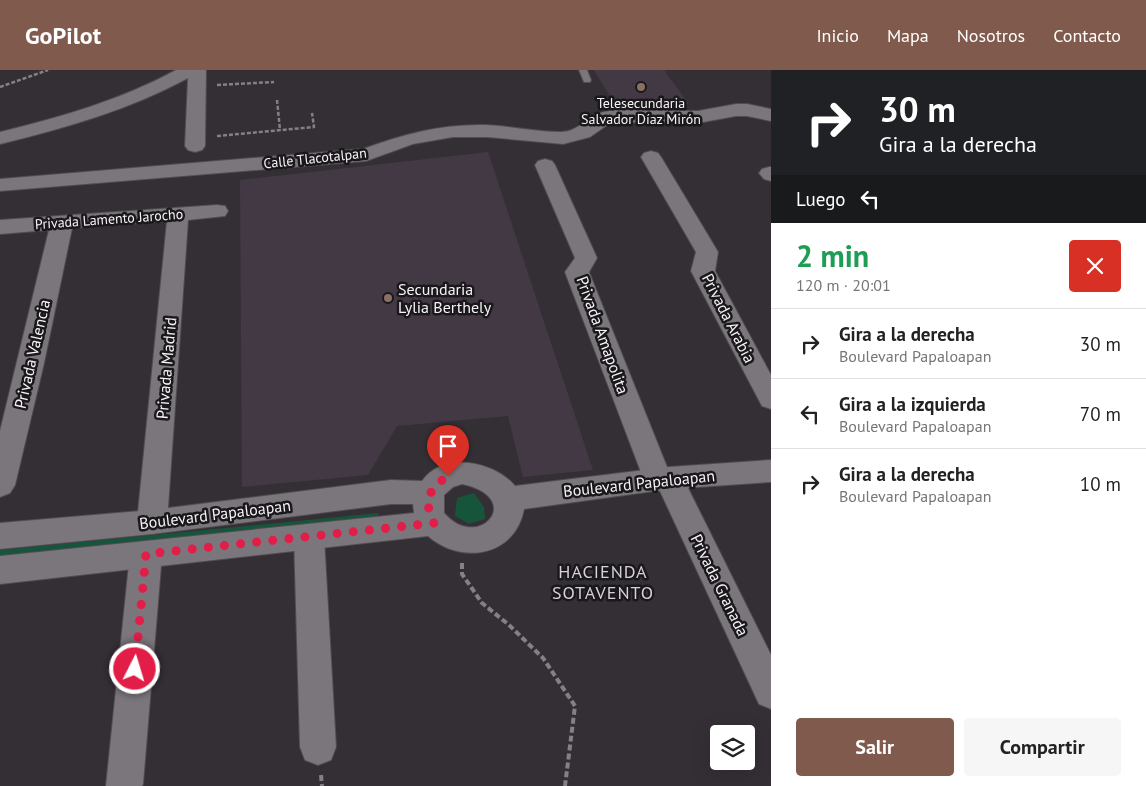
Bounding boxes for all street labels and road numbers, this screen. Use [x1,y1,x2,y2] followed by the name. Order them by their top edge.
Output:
[263,144,367,172] street label: Calle Tlacotalpan
[34,205,184,233] street label: Privada Lamento Jarocho
[698,270,760,366] street label: Privada Arabia
[572,273,634,397] street label: Privada Amapolita
[10,298,54,410] street label: Privada Valencia
[152,316,180,420] street label: Privada Madrid
[562,465,716,501] street label: Boulevard Papaloapan
[138,495,292,533] street label: Boulevard Papaloapan
[687,531,753,639] street label: Privada Granada

